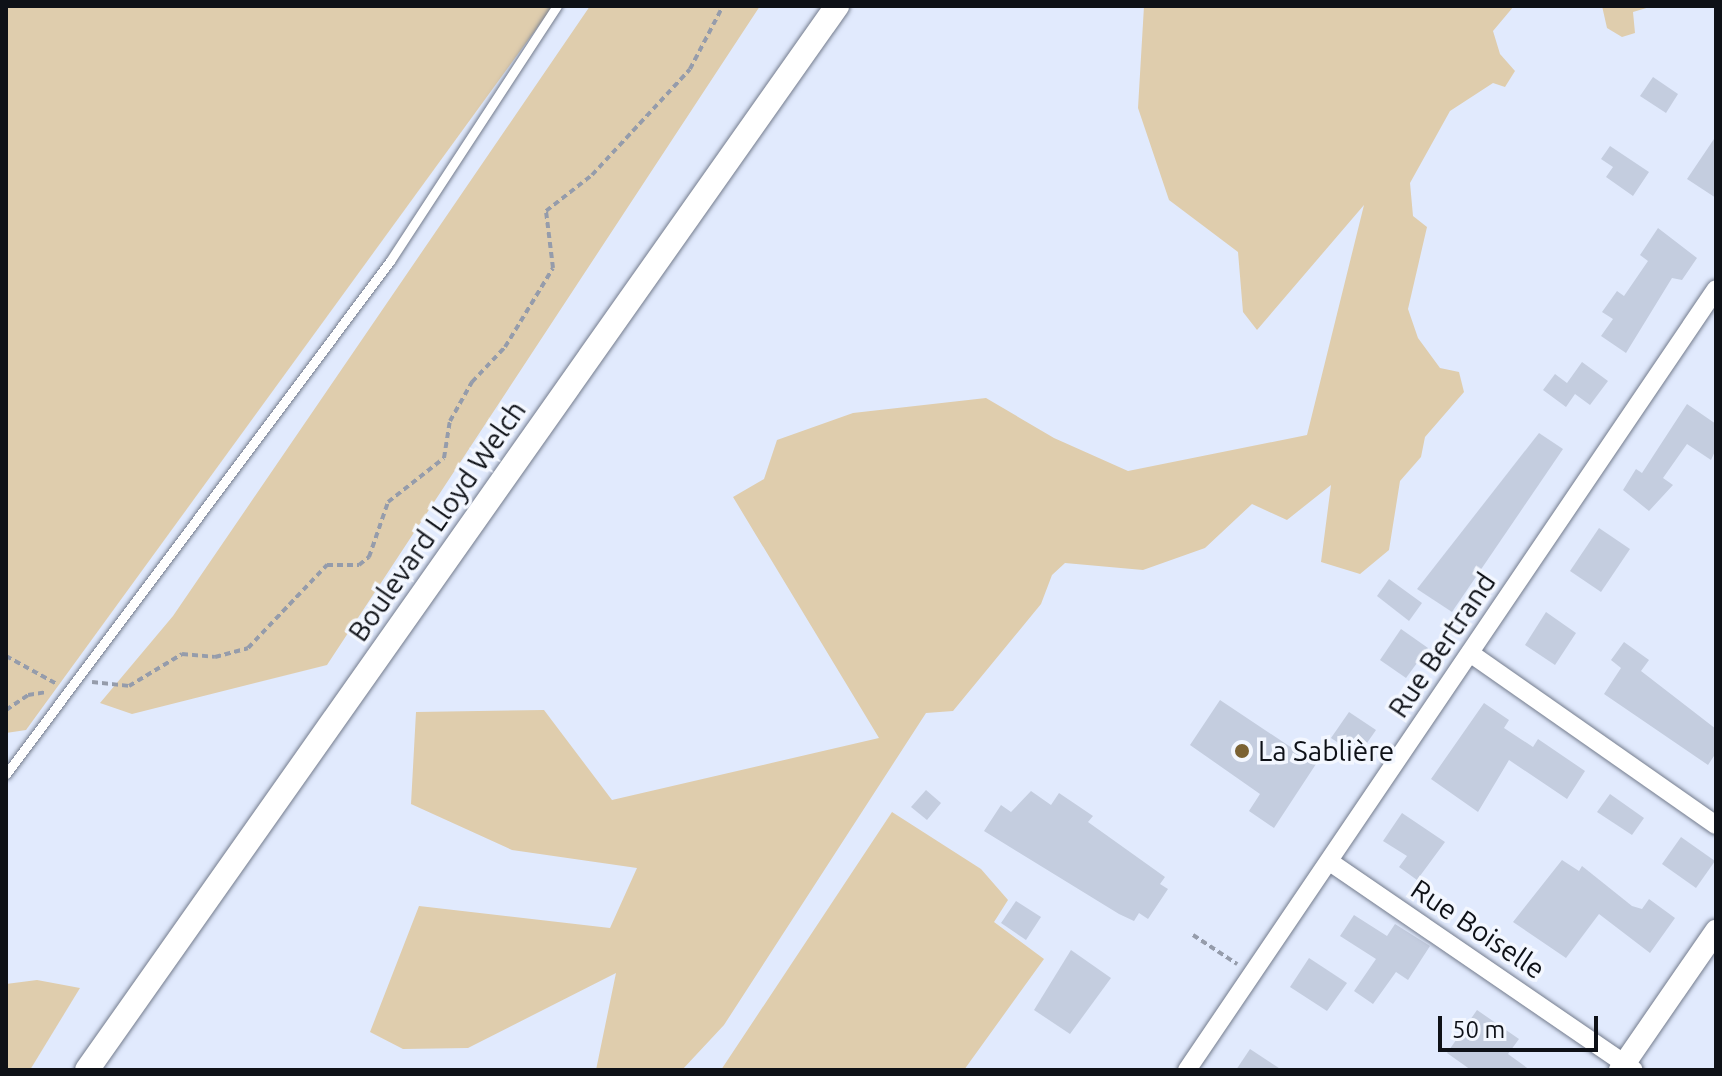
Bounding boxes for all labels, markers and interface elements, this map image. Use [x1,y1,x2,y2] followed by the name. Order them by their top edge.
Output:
[341,394,533,648] street label: Boulevard Lloyd Welch
[1381,566,1503,724] street label: Rue Bertrand
[1258,734,1394,768] place label: La Sablière
[1233,742,1251,760] marker: La Sablière
[1405,872,1551,986] street label: Rue Boiselle
[1442,1000,1602,1050] scale bar
[1452,1016,1505,1043] text: 50 m

